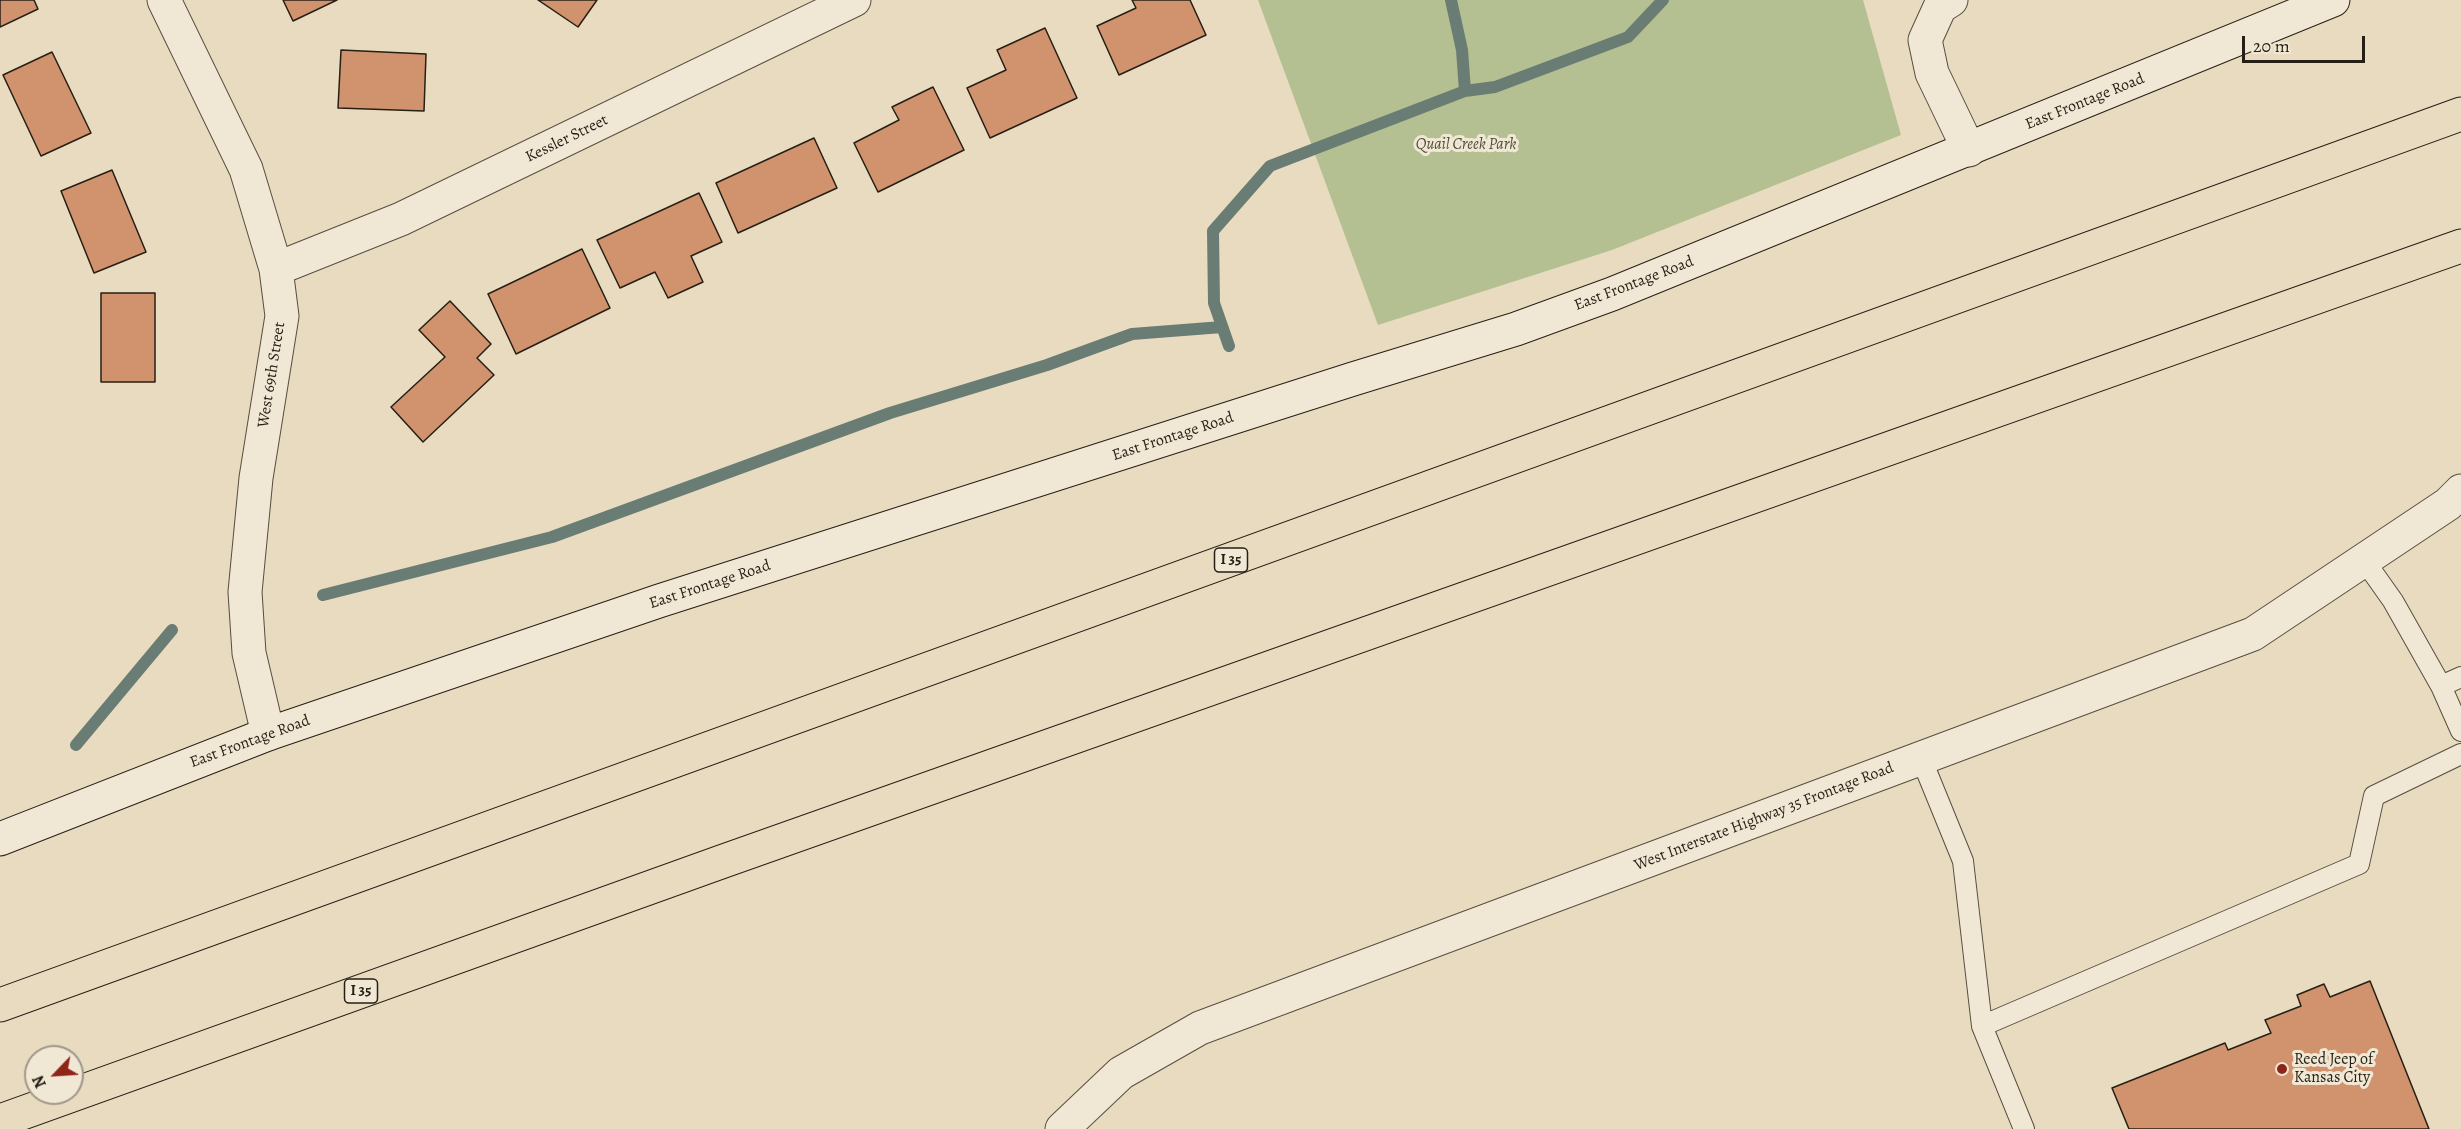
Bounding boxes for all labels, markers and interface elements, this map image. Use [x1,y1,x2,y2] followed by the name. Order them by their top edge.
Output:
[2245,24,2368,62] scale bar
[2253,34,2290,58] text: 20 m
[2023,69,2147,135] street label: East Frontage Road
[523,111,611,167] street label: Kessler Street
[1416,135,1516,155] park label: Quail Creek Park
[1572,252,1696,316] street label: East Frontage Road
[254,321,290,429] street label: West 69th Street
[1110,408,1236,466] street label: East Frontage Road
[1214,548,1248,572] road number: I 35
[647,556,773,614] street label: East Frontage Road
[187,711,313,773] street label: East Frontage Road
[1632,759,1896,875] street label: West Interstate Highway 35 Frontage Road
[344,979,378,1003] road number: I 35
[24,1045,84,1105] north arrow
[2294,1050,2373,1088] place label: Reed Jeep of Kansas City
[2275,1062,2289,1076] marker: Reed Jeep of Kansas City
[27,1072,52,1092] text: N

